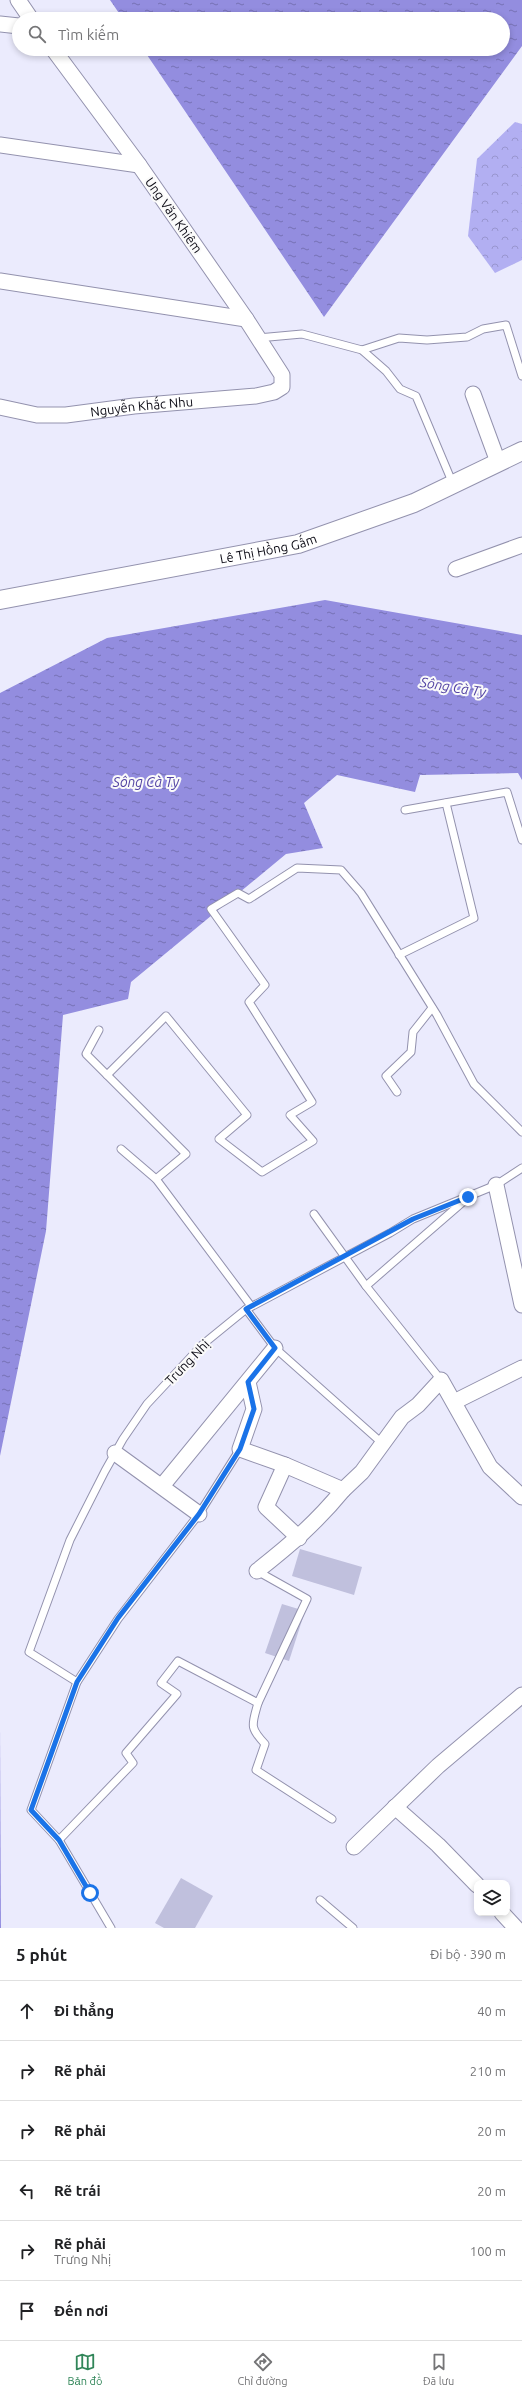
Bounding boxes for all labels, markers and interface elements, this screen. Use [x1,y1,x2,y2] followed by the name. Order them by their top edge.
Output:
[12,12,510,56] search box
[26,23,48,45] icon: search
[58,26,119,43] text: Tìm kiếm
[143,175,205,255] street label: Ung Văn Khiêm
[89,394,194,419] street label: Nguyễn Khắc Nhu
[218,531,318,566] street label: Lê Thị Hồng Gấm
[418,674,487,700] water label: Sông Cà Ty
[112,774,180,790] water label: Sông Cà Ty
[459,1188,477,1206] route end
[162,1337,213,1388] street label: Trưng Nhị
[474,1880,510,1916] map controls
[474,1880,510,1916] button: layers
[81,1884,99,1902] route start
[16,1945,67,1964] text: 5 phút
[430,1947,506,1961] text: Đi bộ · 390 m
[16,2000,38,2022] icon: ahead
[54,2002,114,2019] text: Đi thẳng
[477,2004,506,2018] text: 40 m
[16,2060,38,2082] icon: right
[54,2062,106,2079] text: Rẽ phải
[470,2064,506,2078] text: 210 m
[16,2120,38,2142] icon: right
[54,2122,106,2139] text: Rẽ phải
[477,2124,506,2138] text: 20 m
[16,2180,38,2202] icon: left
[54,2182,101,2199] text: Rẽ trái
[477,2184,506,2198] text: 20 m
[54,2235,106,2252] text: Rẽ phải
[16,2240,38,2262] icon: right
[470,2244,506,2258] text: 100 m
[54,2252,111,2266] text: Trưng Nhị
[16,2300,38,2322] icon: arrive
[54,2302,108,2319] text: Đến nơi
[68,2351,102,2387] tab: Bản đồ
[238,2351,288,2387] tab: Chỉ đường
[423,2351,454,2387] tab: Đã lưu

